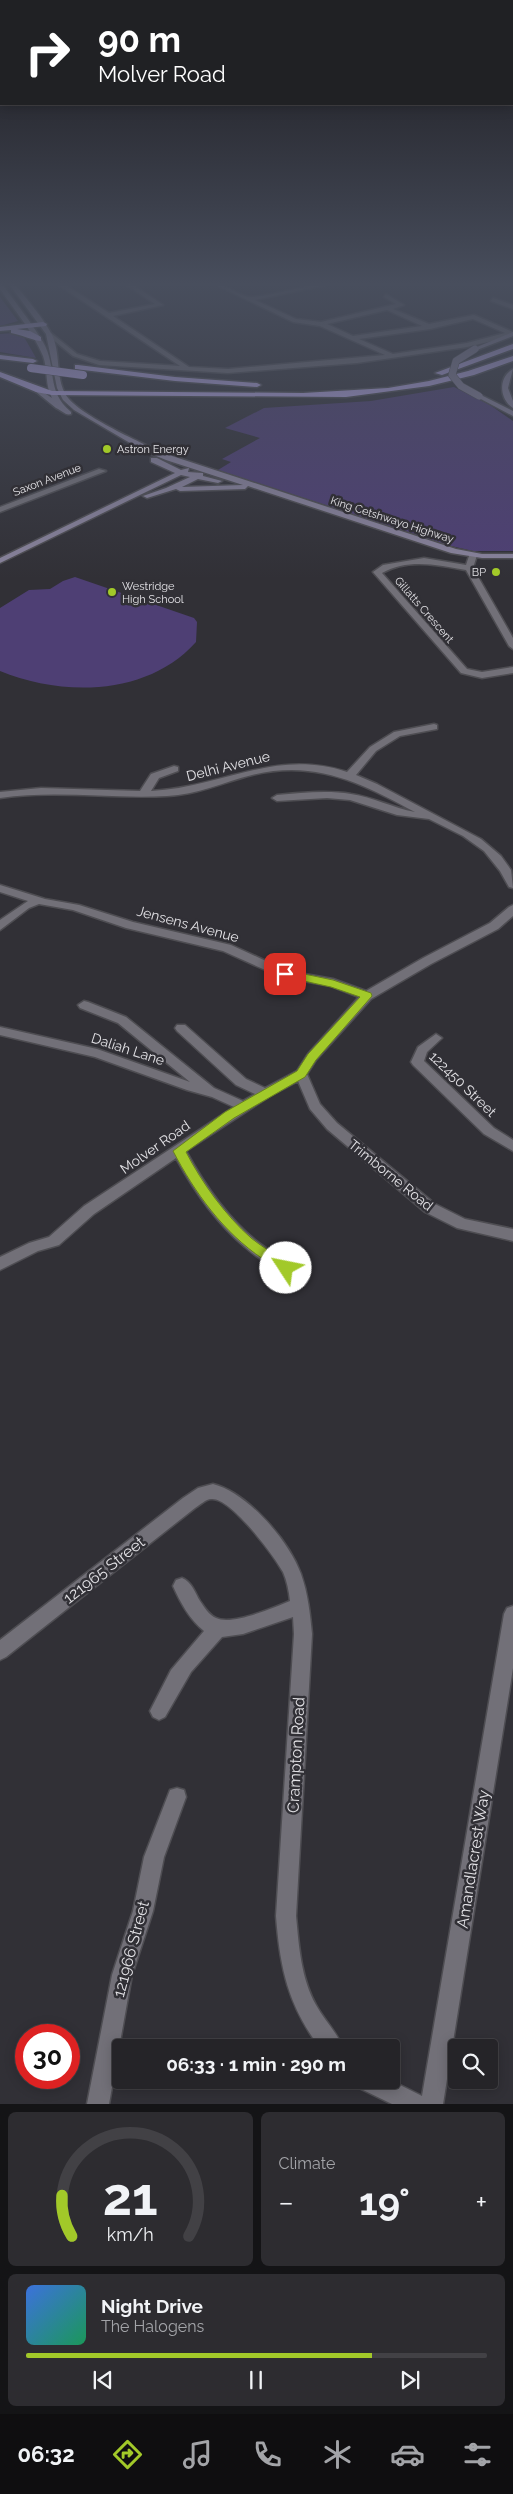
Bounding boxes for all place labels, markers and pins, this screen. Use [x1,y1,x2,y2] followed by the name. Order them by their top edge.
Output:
[101,443,113,455] marker: Astron Energy
[117,443,189,456] place label: Astron Energy
[472,566,486,579] place label: BP
[490,566,502,578] marker: BP
[122,580,184,606] place label: Westridge High School
[106,586,118,598] marker: Westridge High School
[264,953,306,995] pin

